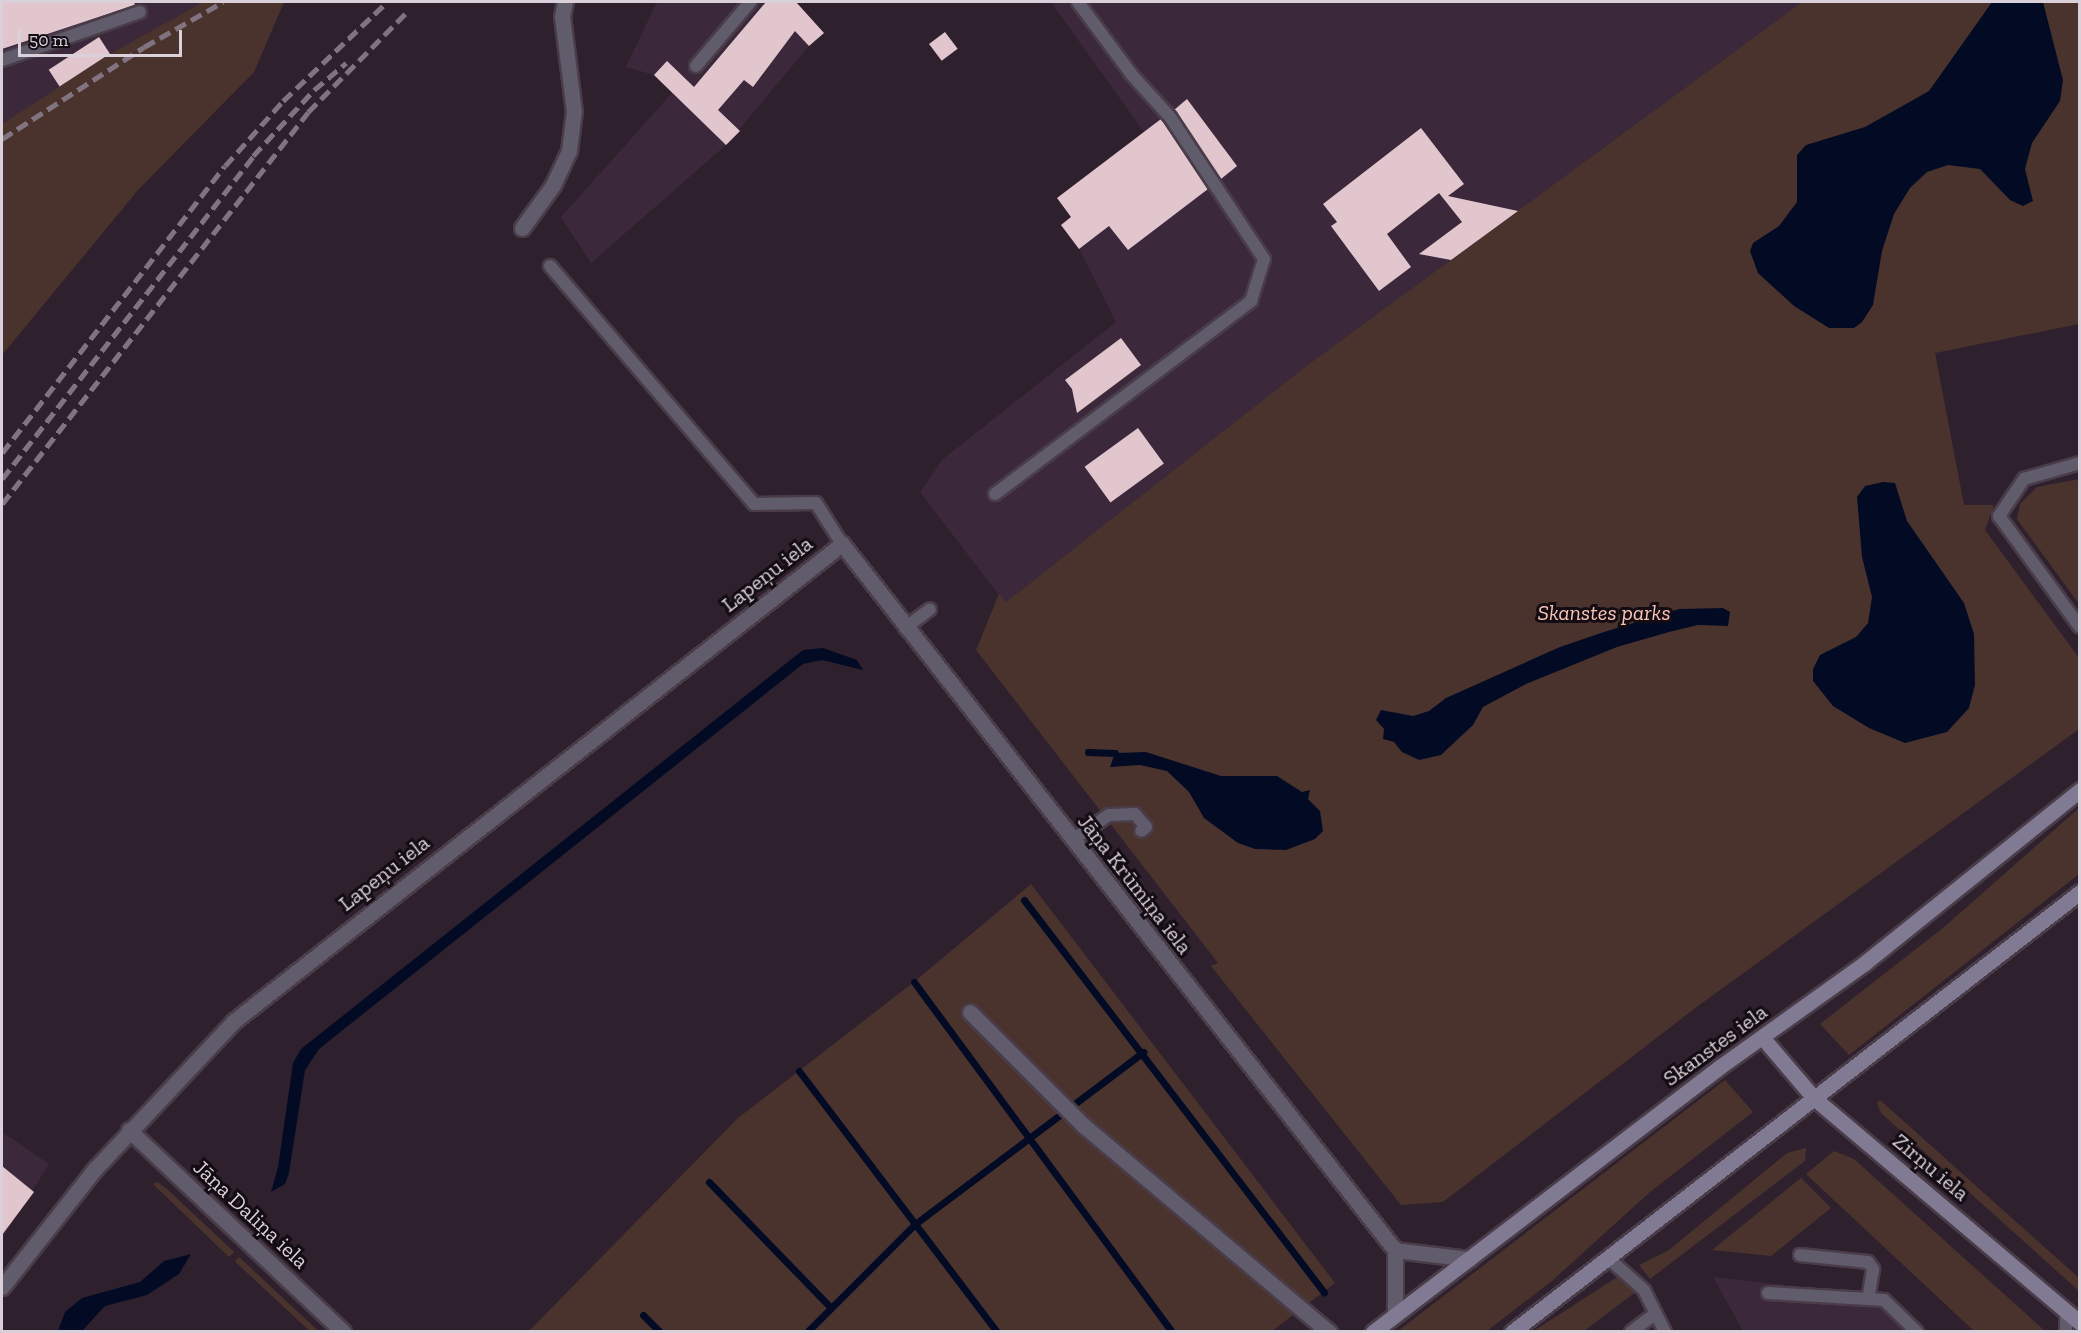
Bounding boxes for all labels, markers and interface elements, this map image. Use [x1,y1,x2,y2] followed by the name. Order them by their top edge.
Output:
[21,18,184,56] scale bar
[29,29,68,51] text: 50 m
[716,530,818,618] street label: Lapeņu iela
[1537,600,1671,626] park label: Skanstes parks
[1072,809,1198,959] street label: Jāņa Krūmiņa iela
[333,829,435,917] street label: Lapeņu iela
[1658,998,1772,1092] street label: Skanstes iela
[1888,1128,1974,1206] street label: Zirņu iela
[188,1154,314,1274] street label: Jāņa Daliņa iela

